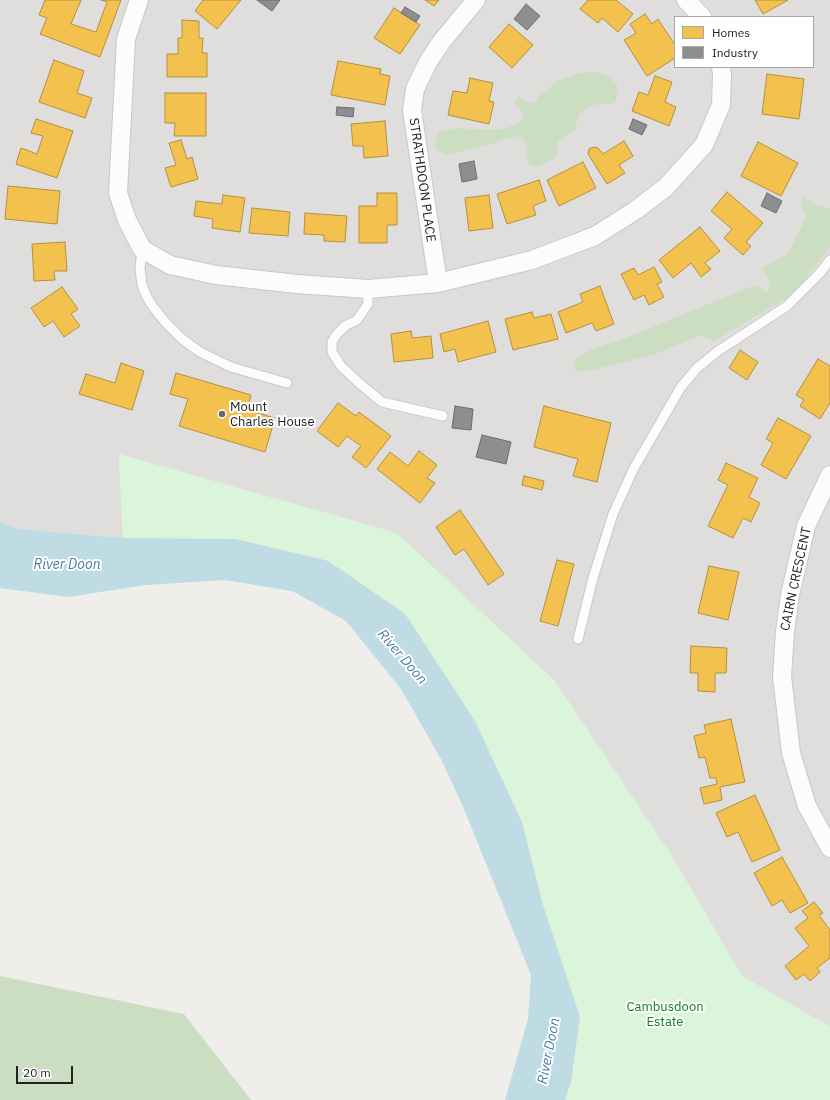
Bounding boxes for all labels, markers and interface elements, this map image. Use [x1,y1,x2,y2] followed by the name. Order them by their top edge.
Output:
[674,16,814,68] legend
[712,25,750,40] text: Homes
[712,45,758,60] text: Industry
[406,117,438,243] street label: STRATHDOON PLACE
[230,399,315,430] place label: Mount Charles House
[217,409,227,419] marker: Mount Charles House
[777,526,815,632] street label: CAIRN CRESCENT
[33,557,101,573] water label: River Doon
[374,626,430,688] water label: River Doon
[626,999,704,1030] park label: Cambusdoon Estate
[534,1016,564,1086] water label: River Doon
[18,1058,75,1084] scale bar
[23,1065,51,1080] text: 20 m

